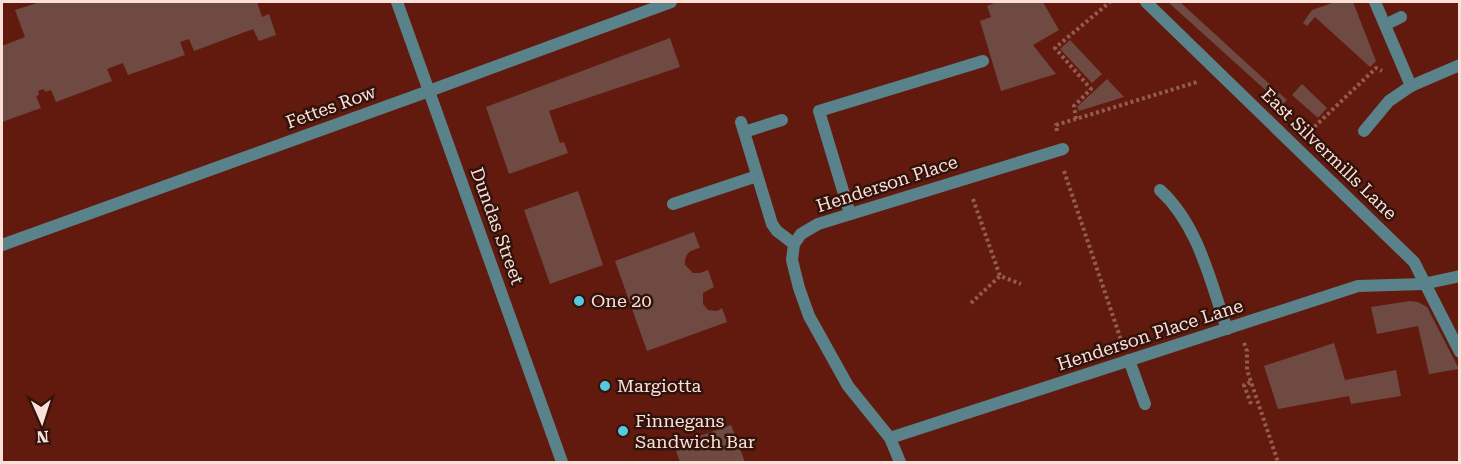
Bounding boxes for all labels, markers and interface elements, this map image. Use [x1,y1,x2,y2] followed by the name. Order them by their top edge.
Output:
[283,81,379,132] street label: Fettes Row
[1257,84,1401,224] street label: East Silvermills Lane
[814,151,960,216] street label: Henderson Place
[467,165,528,287] street label: Dundas Street
[591,290,652,311] place label: One 20
[572,294,586,308] marker: One 20
[1054,294,1246,375] street label: Henderson Place Lane
[617,375,701,396] place label: Margiotta
[598,379,612,393] marker: Margiotta
[12,392,72,452] north arrow
[635,410,755,452] place label: Finnegans Sandwich Bar
[616,424,630,438] marker: Finnegans Sandwich Bar
[36,427,49,446] text: N

